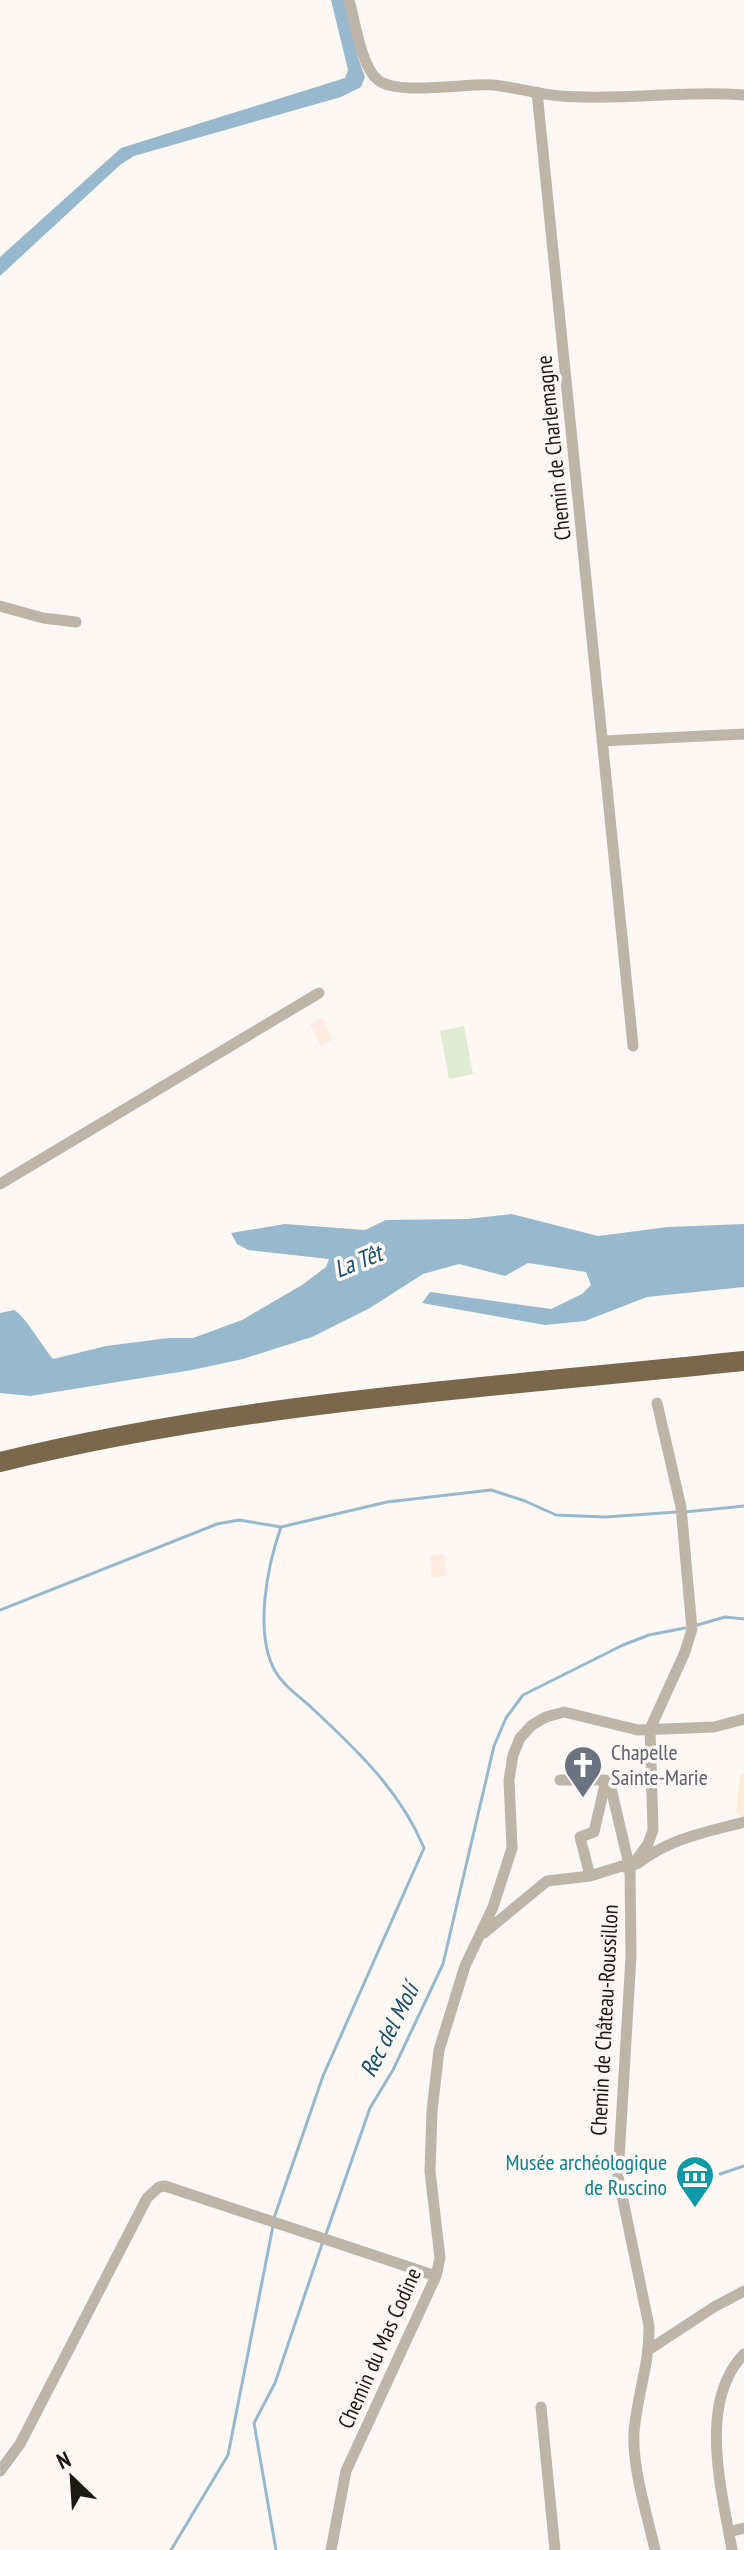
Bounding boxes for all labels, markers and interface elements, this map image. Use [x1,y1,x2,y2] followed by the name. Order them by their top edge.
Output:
[529,354,577,542] street label: Chemin de Charlemagne
[329,1237,389,1285] water label: La Têt
[611,1738,708,1791] place label: Chapelle Sainte-Marie
[562,1744,604,1799] church icon: Chapelle Sainte-Marie
[584,1904,624,2136] street label: Chemin de Château-Roussillon
[352,1974,428,2082] water label: Rec del Molí
[506,2148,667,2201] place label: Musée archéologique de Ruscino
[674,2154,716,2209] museum icon: Musée archéologique de Ruscino
[331,2263,427,2433] street label: Chemin du Mas Codine
[32,2438,112,2518] north arrow
[52,2445,75,2475] text: N

